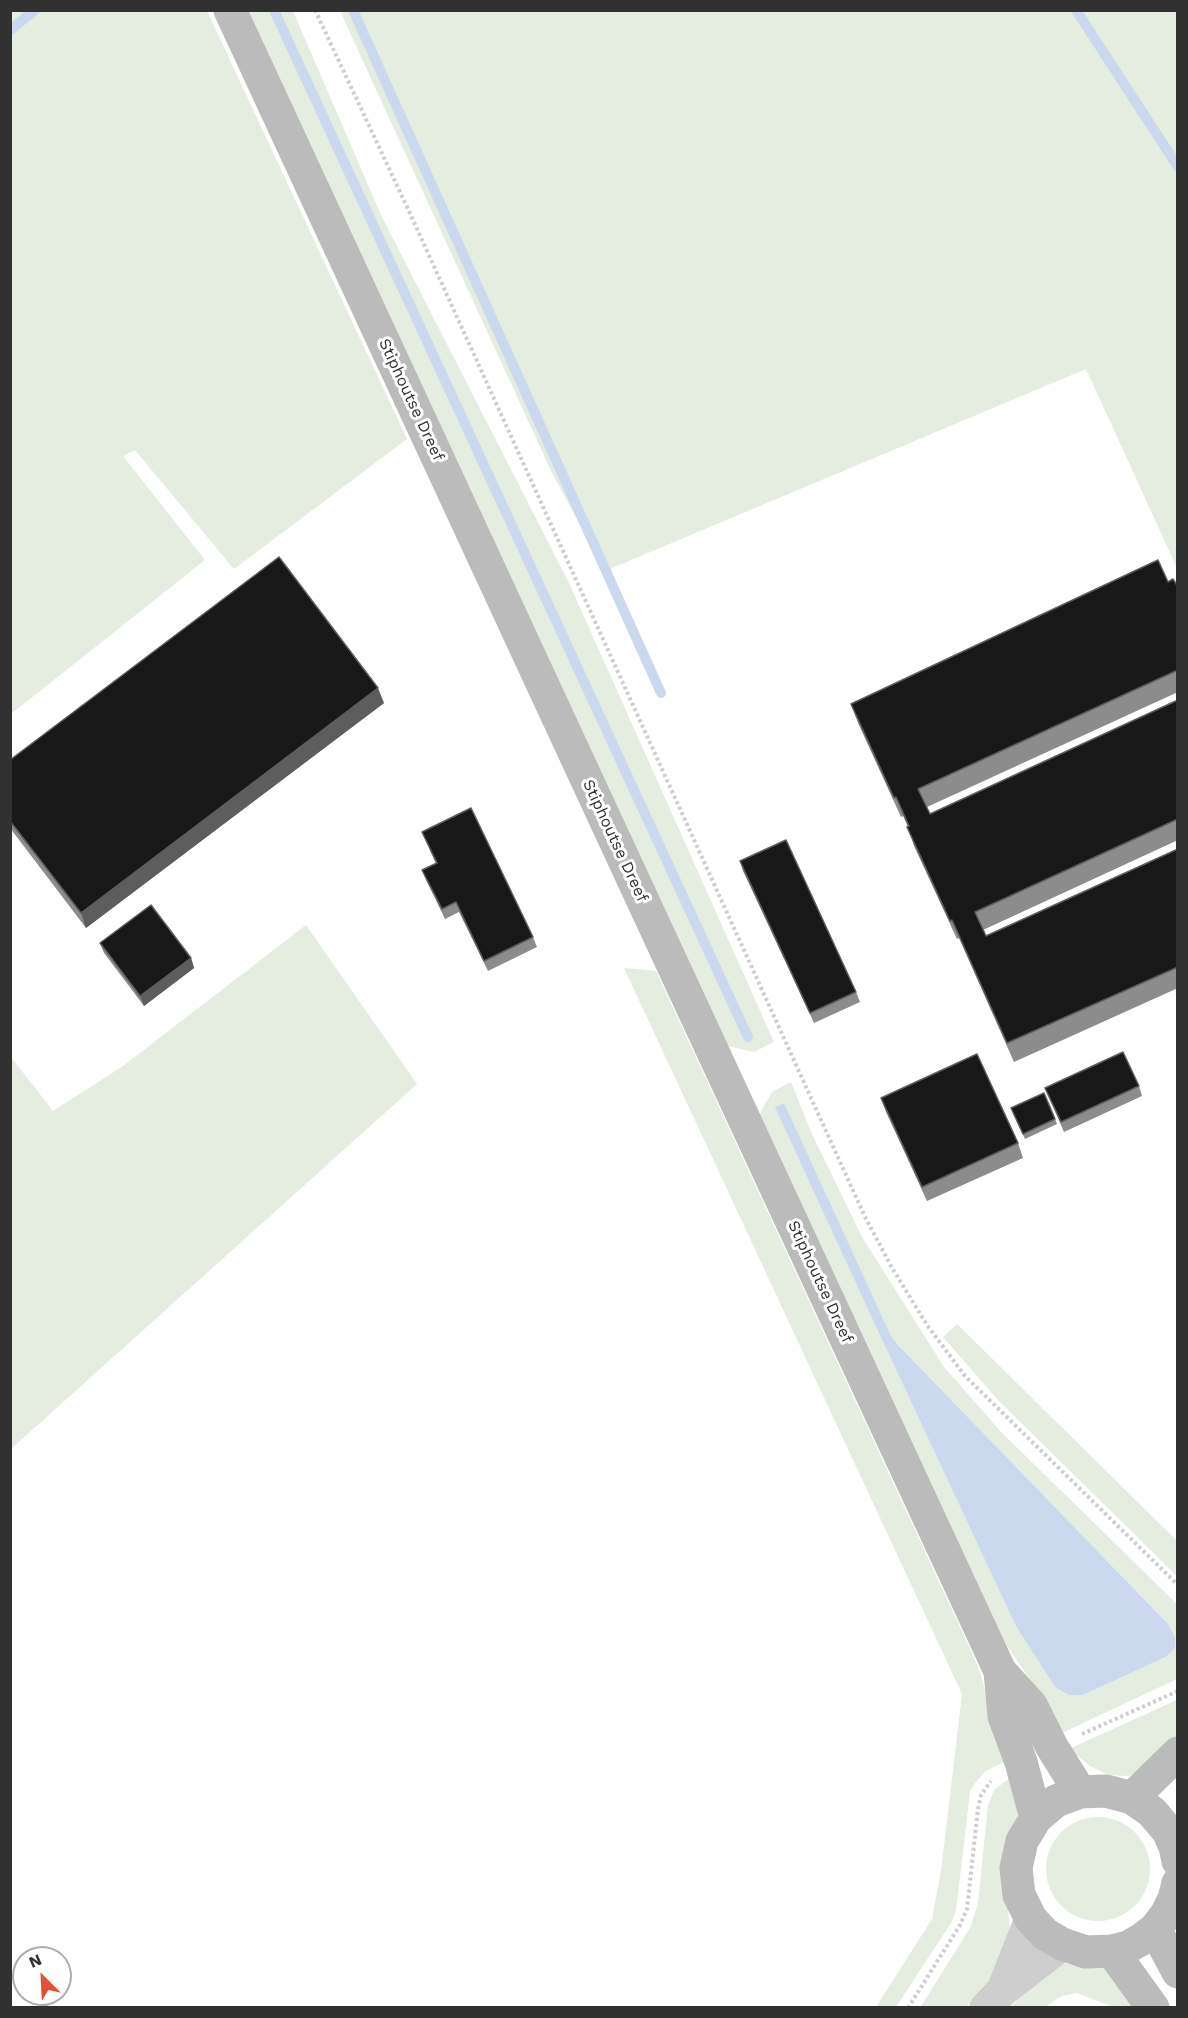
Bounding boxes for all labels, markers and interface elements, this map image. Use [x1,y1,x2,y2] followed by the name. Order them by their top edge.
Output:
[374,336,448,464] street label: Stiphoutse Dreef
[578,777,652,905] street label: Stiphoutse Dreef
[783,1218,857,1346] street label: Stiphoutse Dreef
[12,1946,72,2006] north arrow
[26,1950,45,1972] text: N

